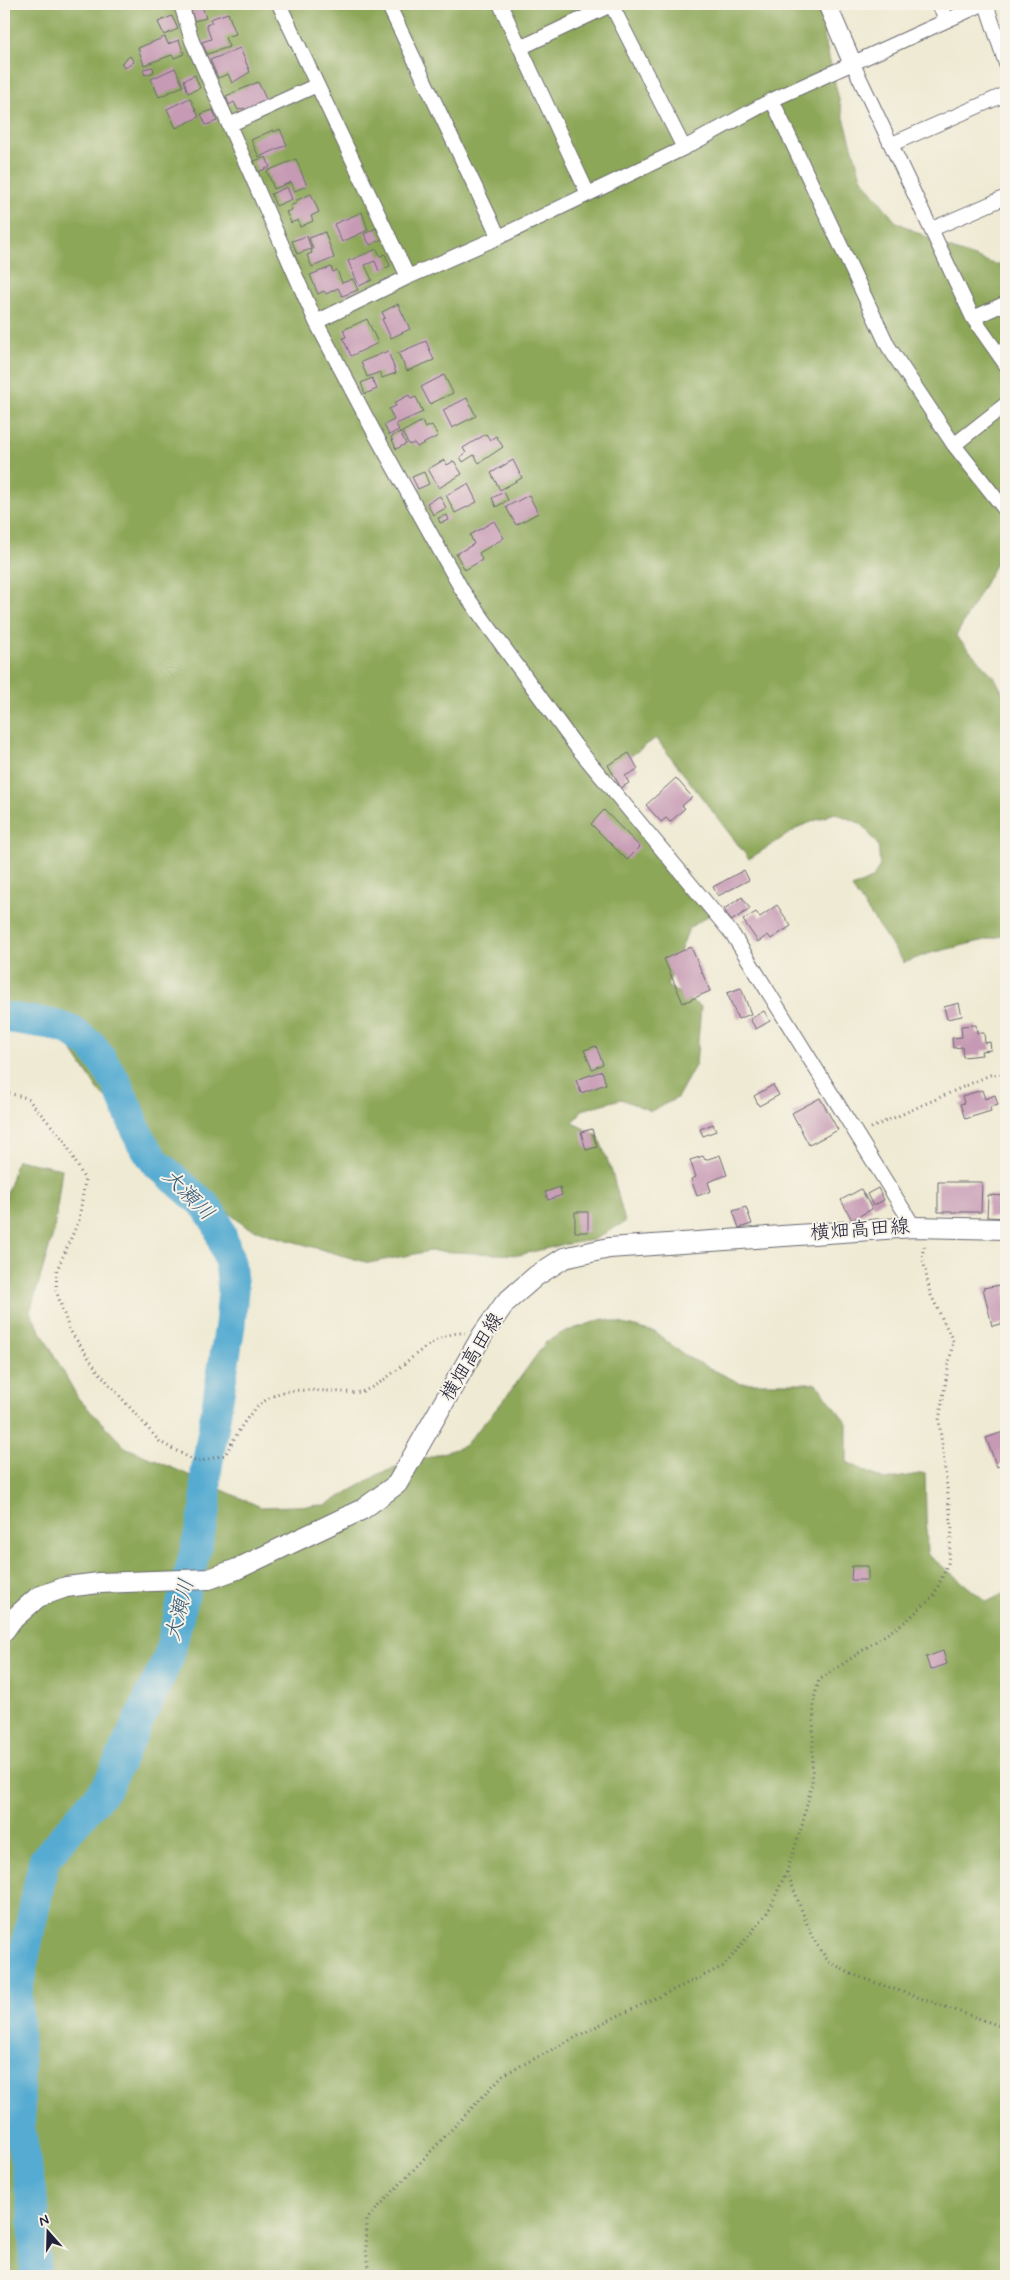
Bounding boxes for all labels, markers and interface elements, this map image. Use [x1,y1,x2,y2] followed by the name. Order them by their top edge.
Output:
[156,1163,220,1227] water label: 大瀬川
[809,1213,911,1247] street label: 横畑高田線
[434,1307,510,1407] street label: 横畑高田線
[159,1576,201,1644] water label: 大瀬川
[22,2208,72,2258] north arrow
[36,2211,51,2231] text: N

